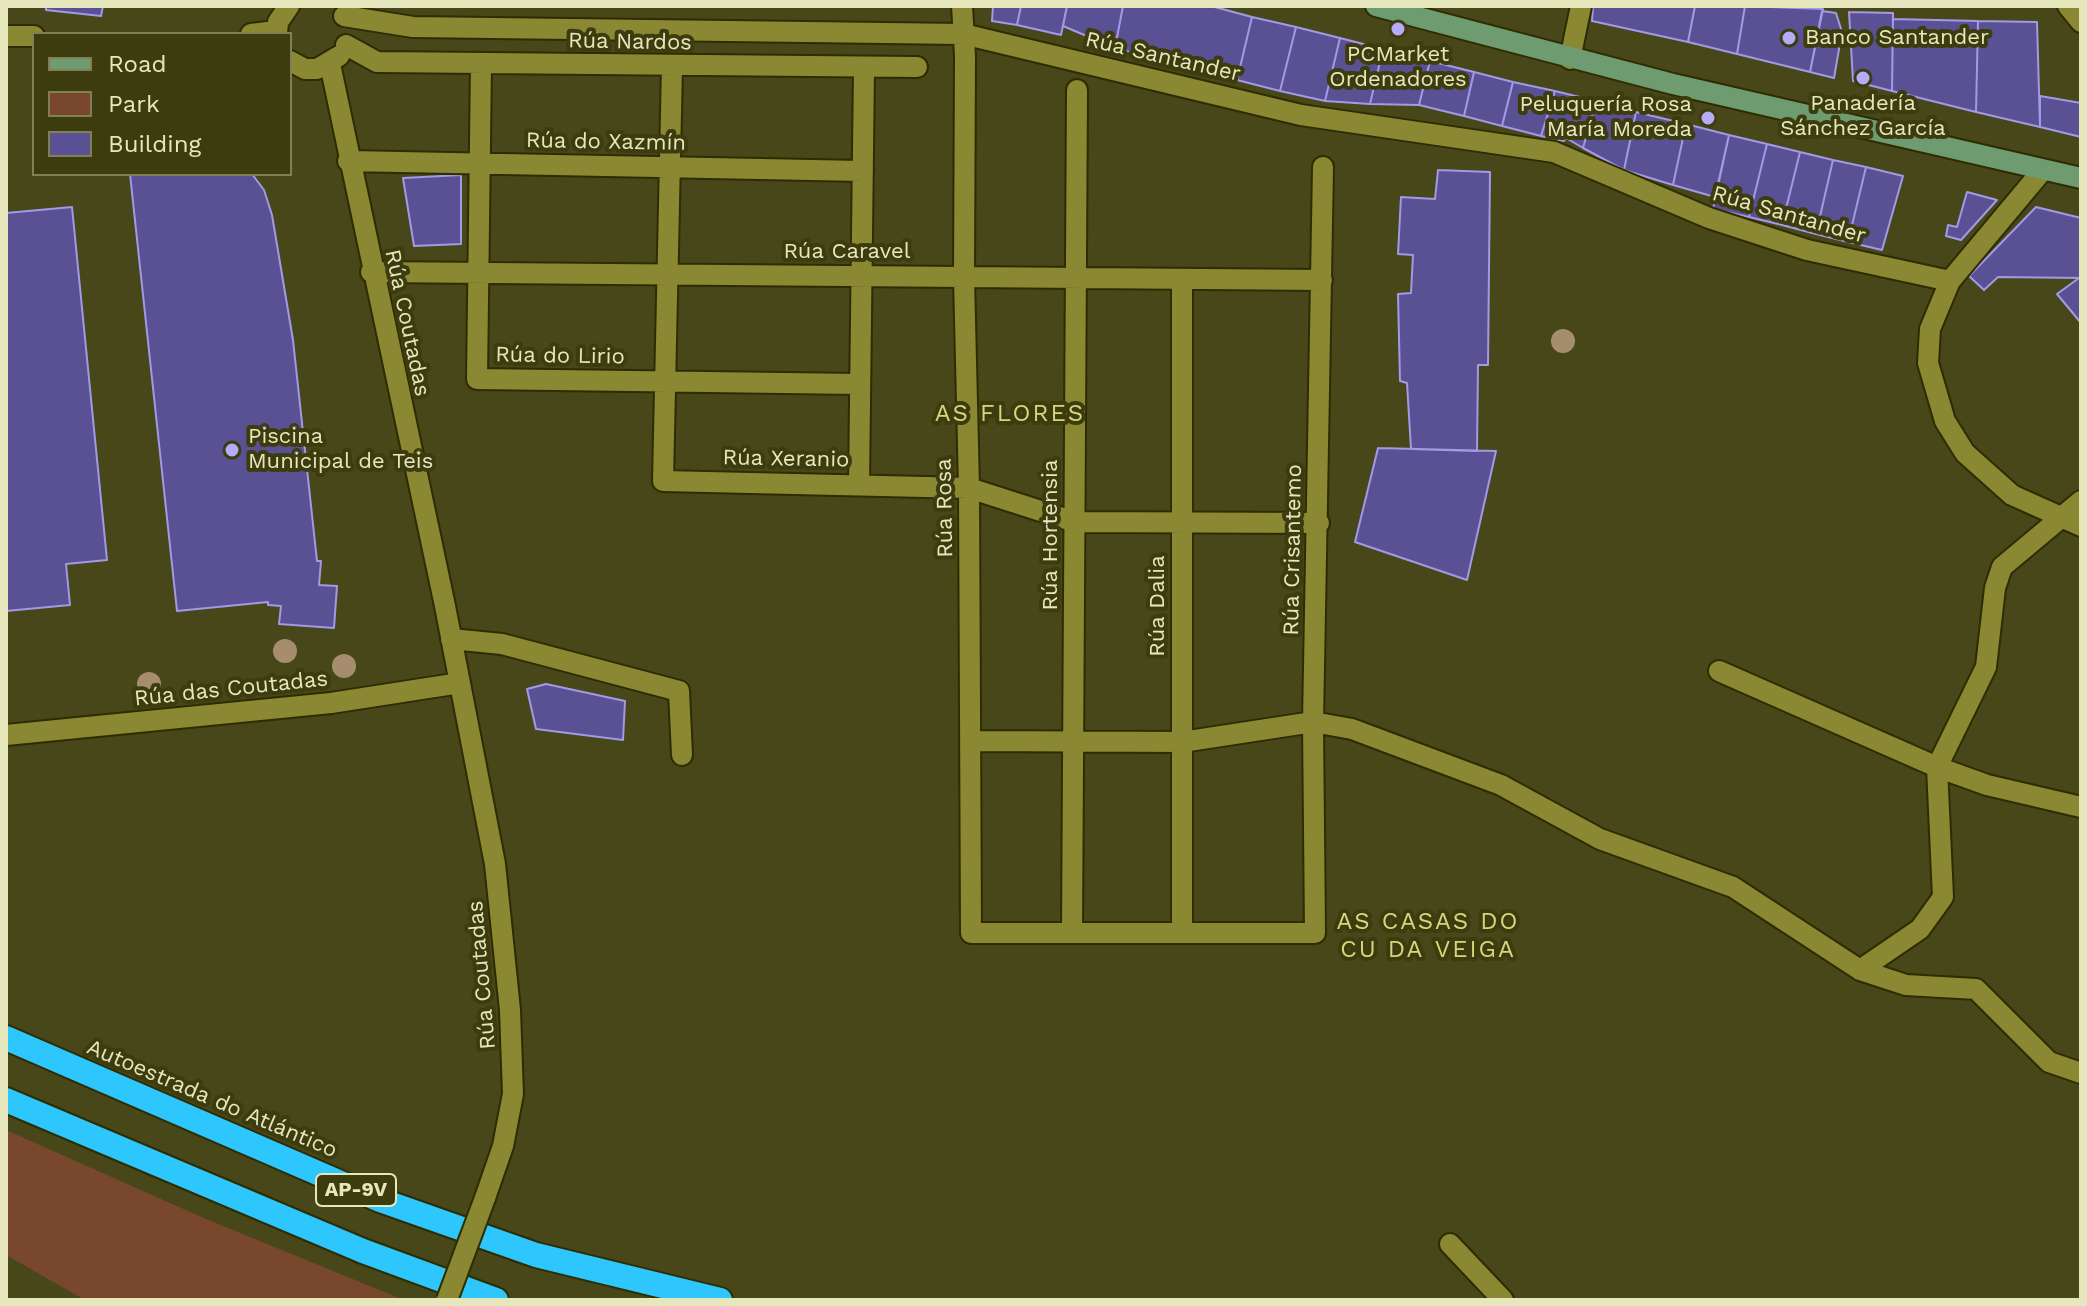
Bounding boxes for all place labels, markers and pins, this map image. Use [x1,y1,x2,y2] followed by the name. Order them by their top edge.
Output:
[1389,20,1407,38] marker: PCMarket Ordenadores
[1805,25,1989,51] place label: Banco Santander
[1780,29,1798,47] marker: Banco Santander
[1329,42,1467,94] place label: PCMarket Ordenadores
[1854,69,1872,87] marker: Panadería Sánchez García
[1780,91,1946,142] place label: Panadería Sánchez García
[1519,92,1692,144] place label: Peluquería Rosa María Moreda
[1699,109,1717,127] marker: Peluquería Rosa María Moreda
[248,424,433,476] place label: Piscina Municipal de Teis
[223,441,241,459] marker: Piscina Municipal de Teis

